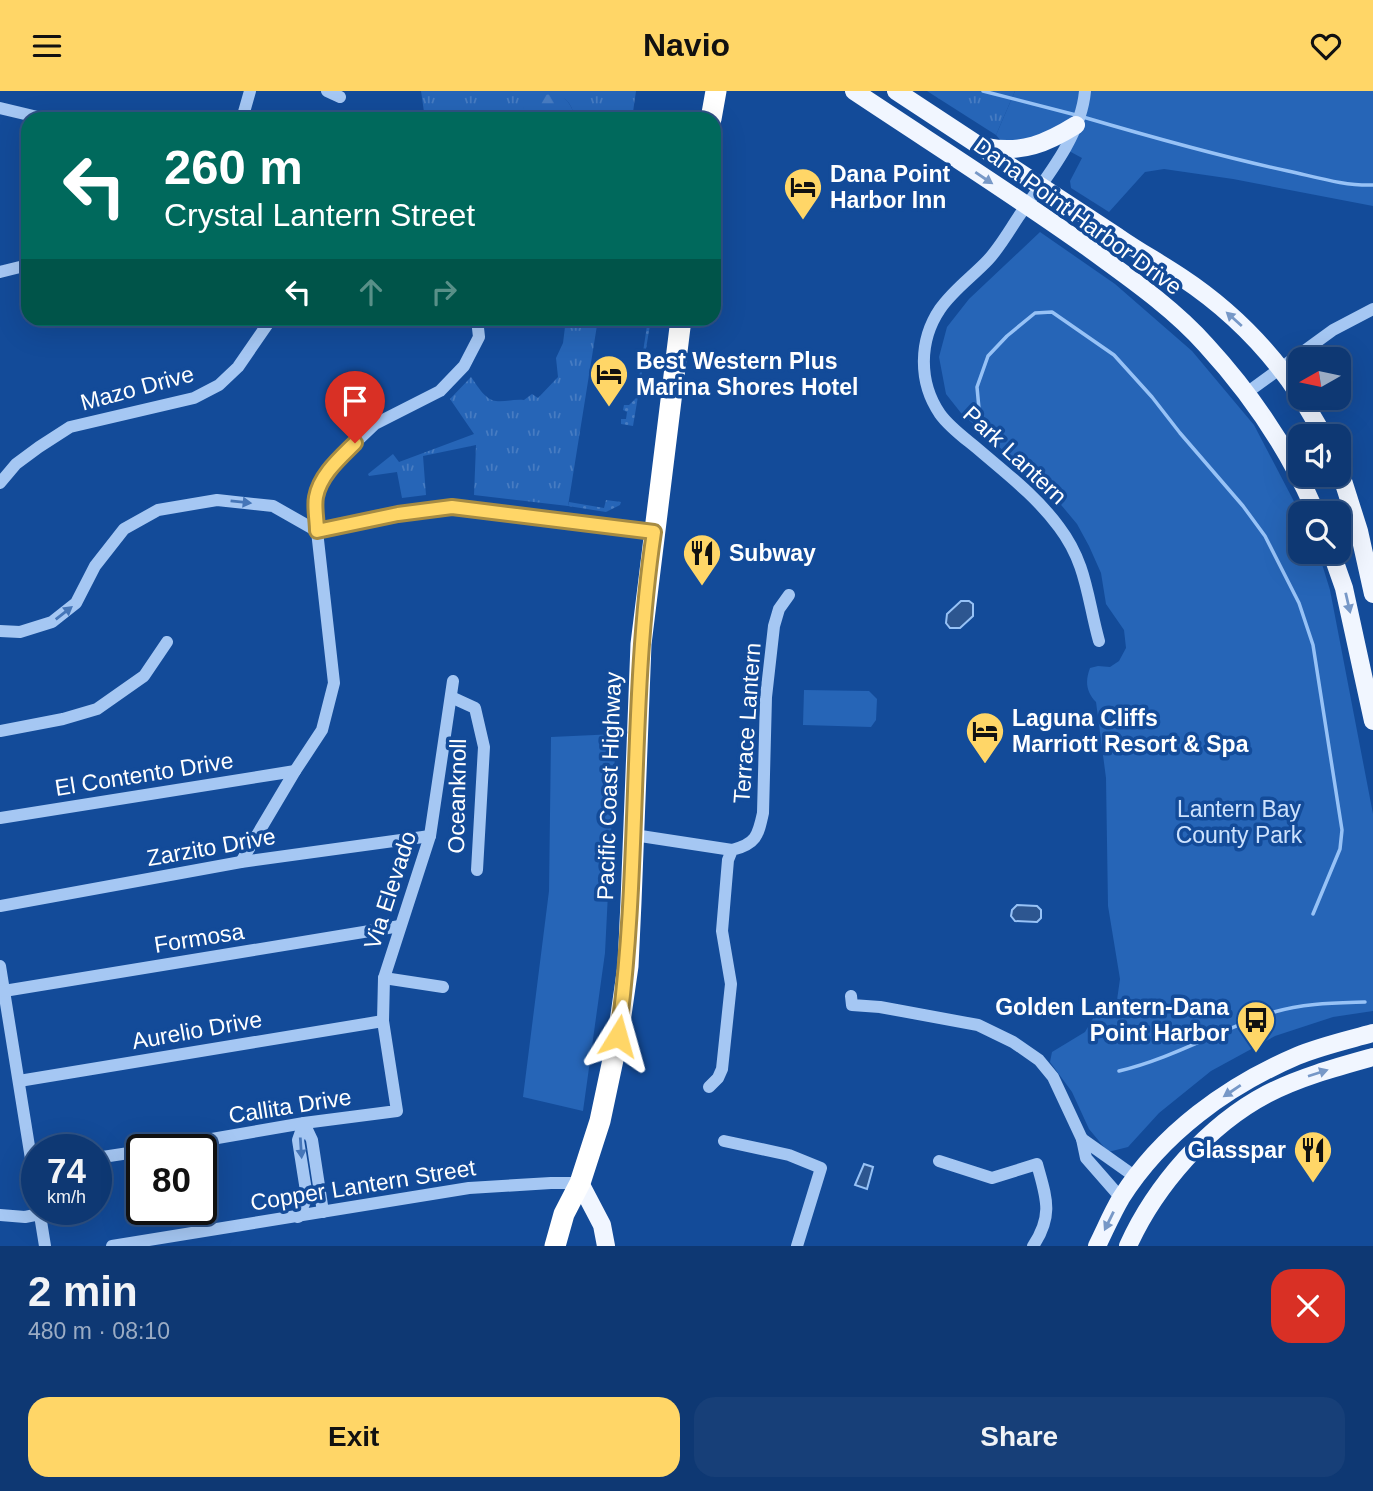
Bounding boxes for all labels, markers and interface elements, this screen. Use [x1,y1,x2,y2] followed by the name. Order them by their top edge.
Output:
[28,27,66,65] icon: menu
[643,27,730,63] text: Navio
[1307,27,1345,65] icon: heart
[969,132,1187,300] street label: Dana Point Harbor Drive
[49,140,140,231] icon: left
[164,140,303,194] text: 260 m
[830,161,950,213] place label: Dana Point Harbor Inn
[782,166,824,221] hotel icon: Dana Point Harbor Inn
[974,171,994,184] one-way arrow
[164,197,475,233] text: Crystal Lantern Street
[279,273,317,311] icon: left
[352,273,390,311] icon: ahead
[425,273,463,311] icon: right
[1226,311,1243,327] one-way arrow
[1288,347,1351,409] north arrow
[1288,347,1351,564] map controls
[636,348,858,400] place label: Best Western Plus Marina Shores Hotel
[588,353,630,408] hotel icon: Best Western Plus Marina Shores Hotel
[77,360,197,416] street label: Mazo Drive
[325,371,385,443] pin
[336,382,374,420] icon: arrive
[958,401,1072,509] street label: Park Lantern
[1288,424,1351,487] button: sound
[230,497,252,508] one-way arrow
[1288,501,1351,564] button: search
[681,532,723,587] restaurant icon: Subway
[729,540,816,566] place label: Subway
[1343,592,1354,614] one-way arrow
[54,606,72,621] one-way arrow
[728,642,766,804] street label: Terrace Lantern
[592,671,626,901] street label: Pacific Coast Highway
[1012,705,1249,757] place label: Laguna Cliffs Marriott Resort & Spa
[964,710,1006,765] hotel icon: Laguna Cliffs Marriott Resort & Spa
[443,738,471,854] street label: Oceanknoll
[53,747,235,801] street label: El Contento Drive
[1176,796,1303,848] park label: Lantern Bay County Park
[145,823,277,871] street label: Zarzito Drive
[359,828,421,952] street label: Via Elevado
[152,918,246,958] street label: Formosa
[995,994,1229,1046] place label: Golden Lantern-Dana Point Harbor
[581,999,655,1073] position arrow
[1235,999,1277,1054] bus stop icon: Golden Lantern-Dana Point Harbor
[130,1006,264,1054] street label: Aurelio Drive
[1307,1068,1328,1078] one-way arrow
[227,1083,353,1129] street label: Callita Drive
[1222,1084,1242,1097] one-way arrow
[1292,1129,1334,1184] restaurant icon: Glasspar
[126,1134,217,1225] speed limit sign: 80
[295,1137,306,1159] one-way arrow
[1188,1137,1286,1163] place label: Glasspar
[47,1151,86,1190] text: 74
[249,1154,478,1216] street label: Copper Lantern Street
[47,1187,86,1207] text: km/h
[1104,1212,1116,1232] one-way arrow
[28,1268,138,1315] text: 2 min
[1271,1269,1345,1343] button: close
[28,1318,170,1344] text: 480 m · 08:10
[28,1397,680,1477] button: Exit
[694,1397,1345,1477] button: Share

